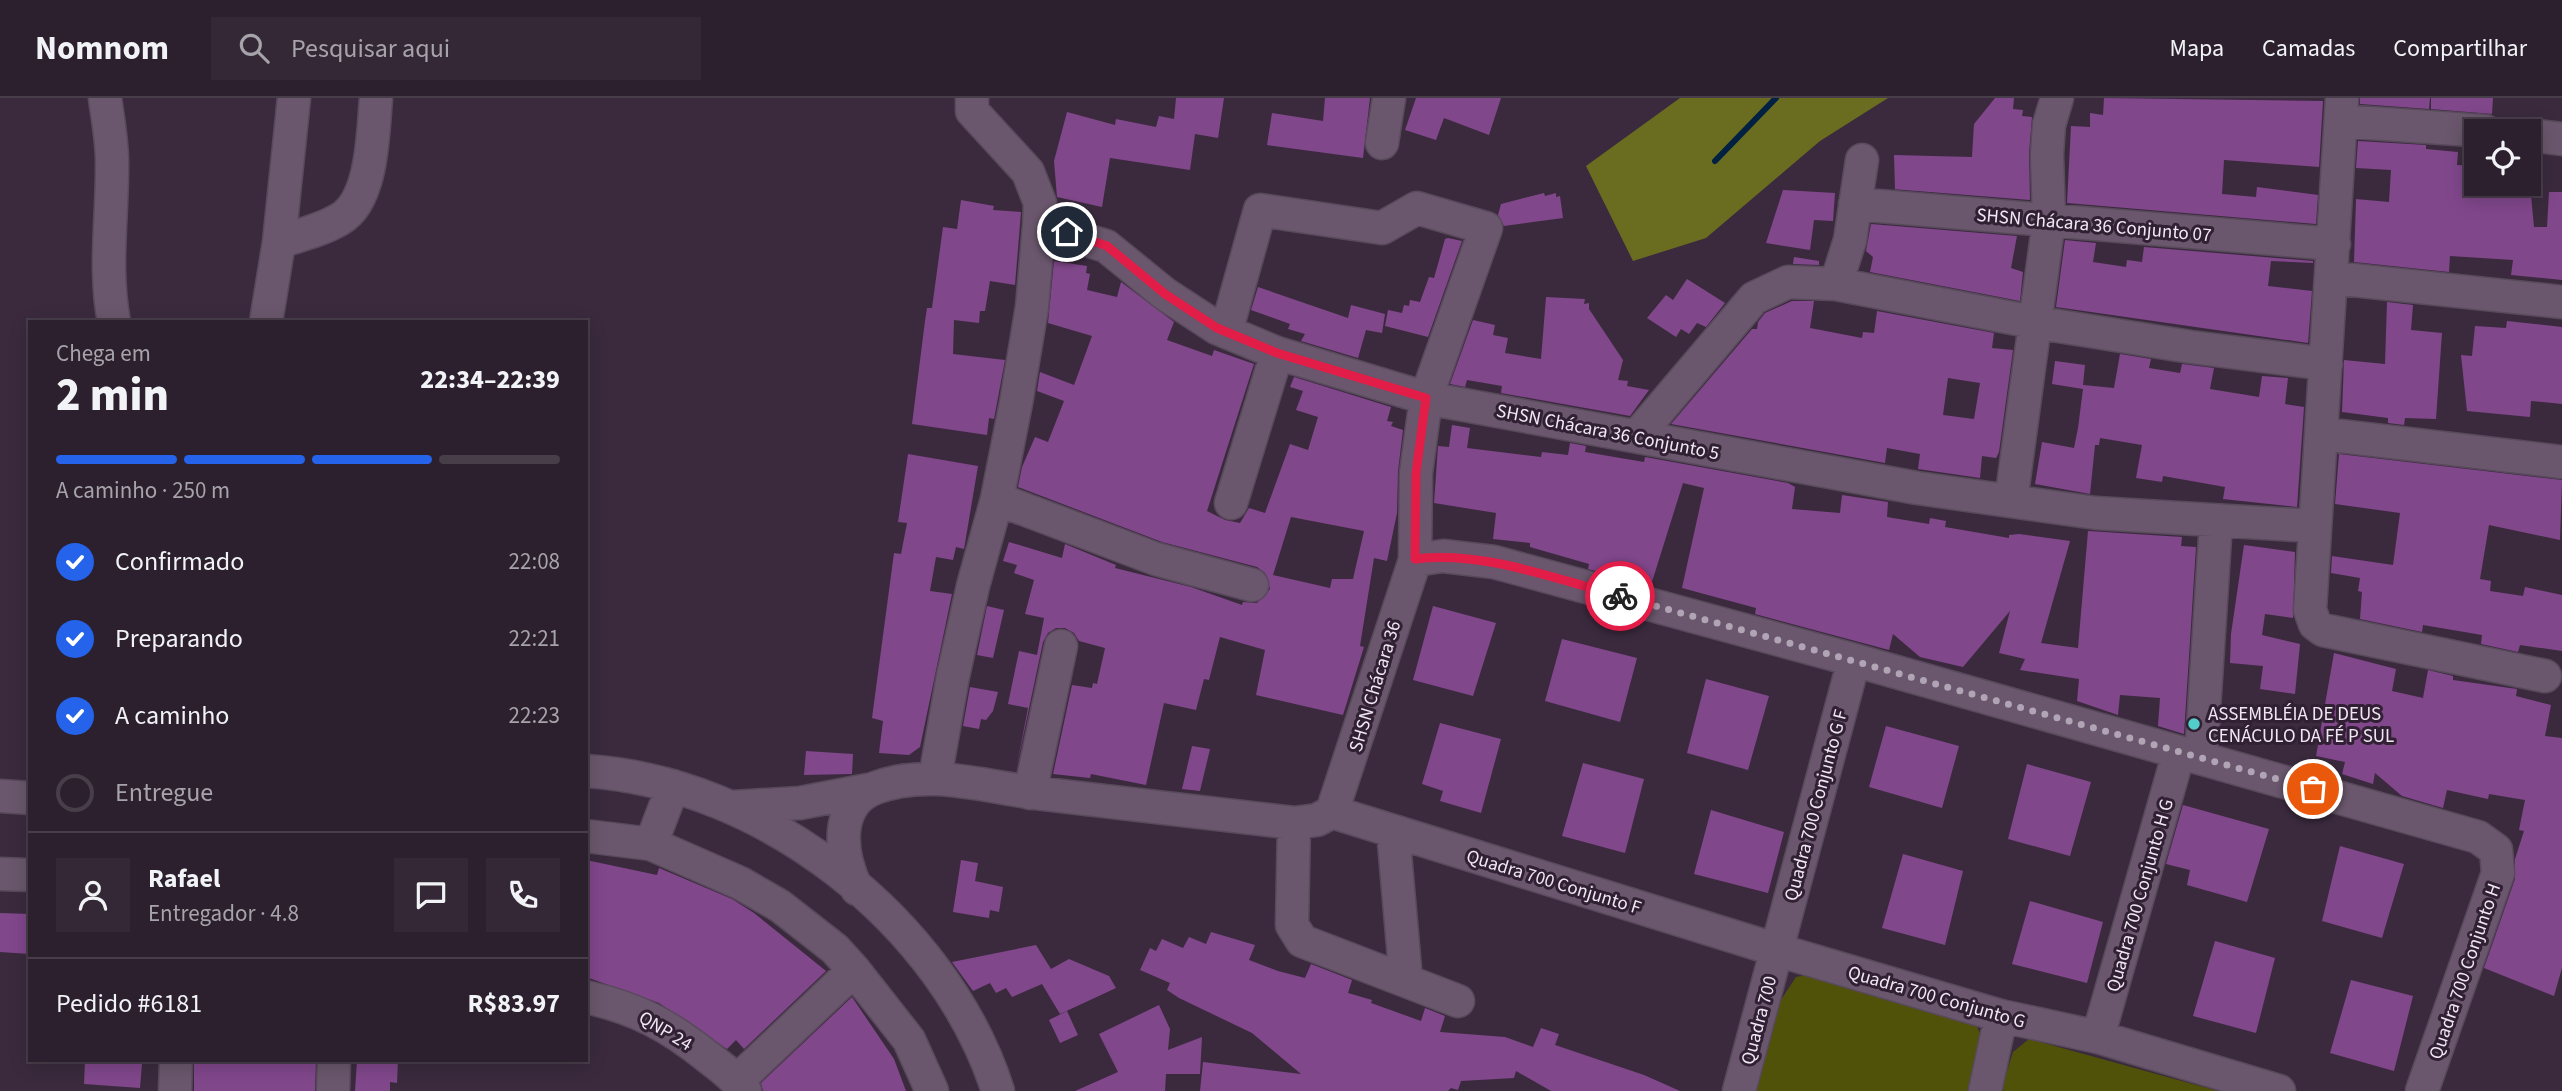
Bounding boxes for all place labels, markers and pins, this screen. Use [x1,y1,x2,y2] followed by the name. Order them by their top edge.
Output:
[1037,202,1097,262] pin
[2208,701,2394,750] place label: ASSEMBLÉIA DE DEUS CENÁCULO DA FÉ P SUL
[2186,716,2202,732] marker: ASSEMBLÉIA DE DEUS CENÁCULO DA FÉ P SUL
[2283,759,2343,819] pin

